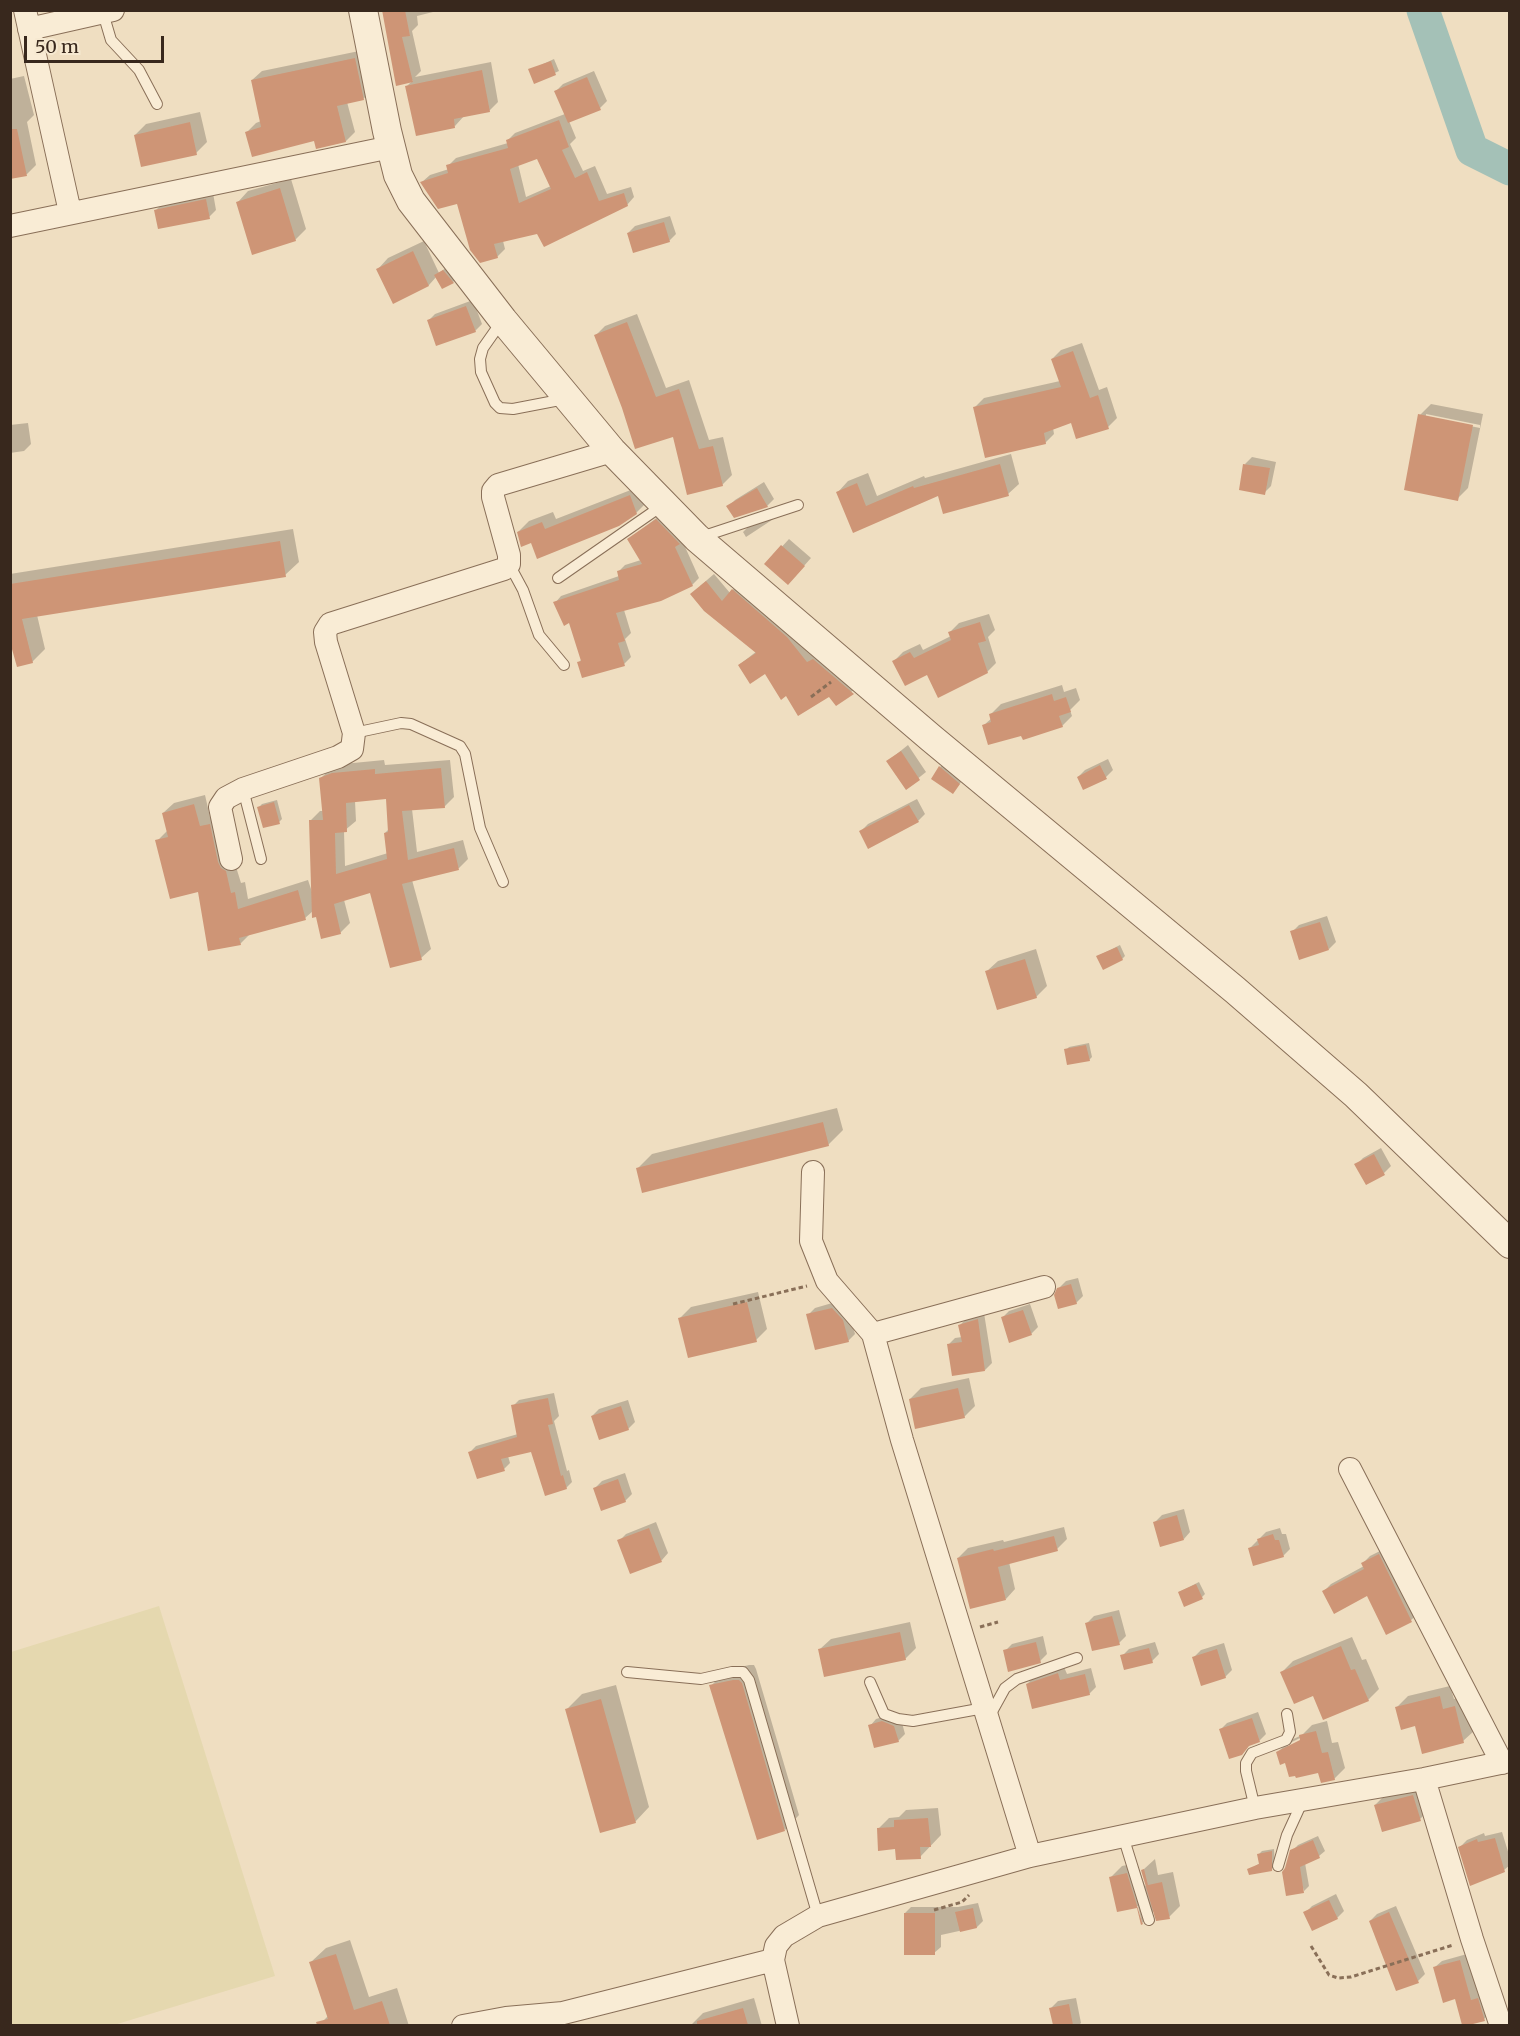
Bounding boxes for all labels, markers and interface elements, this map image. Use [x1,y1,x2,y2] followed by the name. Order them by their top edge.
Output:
[27,24,166,62] scale bar
[35,35,79,58] text: 50 m

